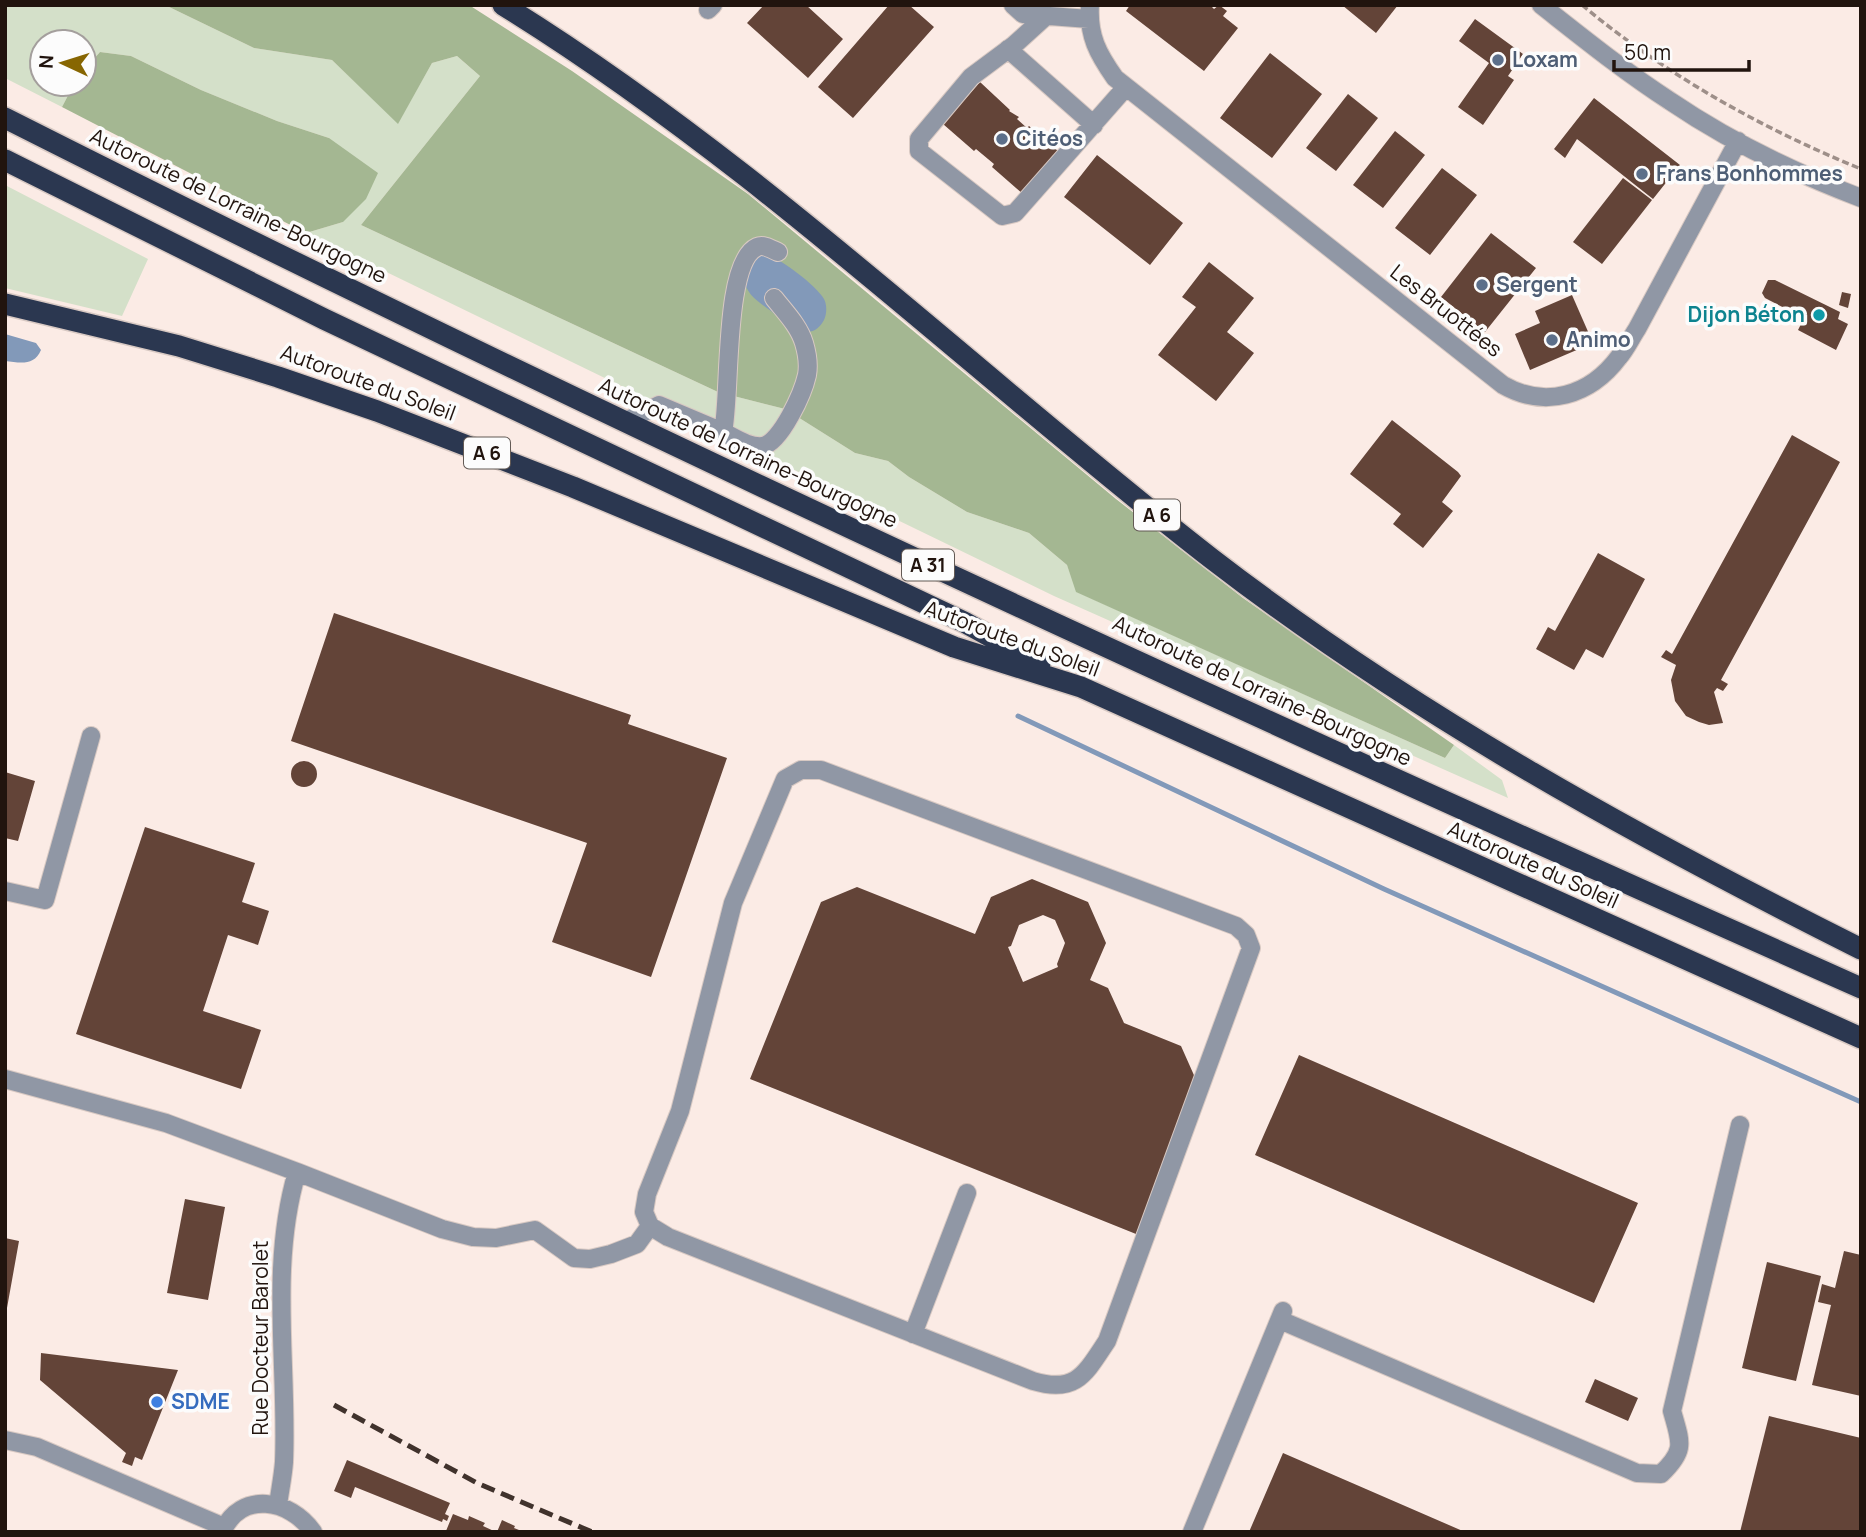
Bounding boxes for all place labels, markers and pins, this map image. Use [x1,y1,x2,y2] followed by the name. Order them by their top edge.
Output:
[1512,45,1578,73] place label: Loxam
[1490,52,1506,68] marker: Loxam
[1016,124,1083,152] place label: Citéos
[994,131,1010,147] marker: Citéos
[1656,159,1843,187] place label: Frans Bonhommes
[1634,166,1650,182] marker: Frans Bonhommes
[1496,270,1578,298] place label: Sergent
[1474,277,1490,293] marker: Sergent
[1688,300,1805,328] place label: Dijon Béton
[1811,307,1827,323] marker: Dijon Béton
[1566,325,1631,353] place label: Animo
[1544,332,1560,348] marker: Animo
[171,1387,230,1415] place label: SDME
[149,1394,165,1410] marker: SDME

